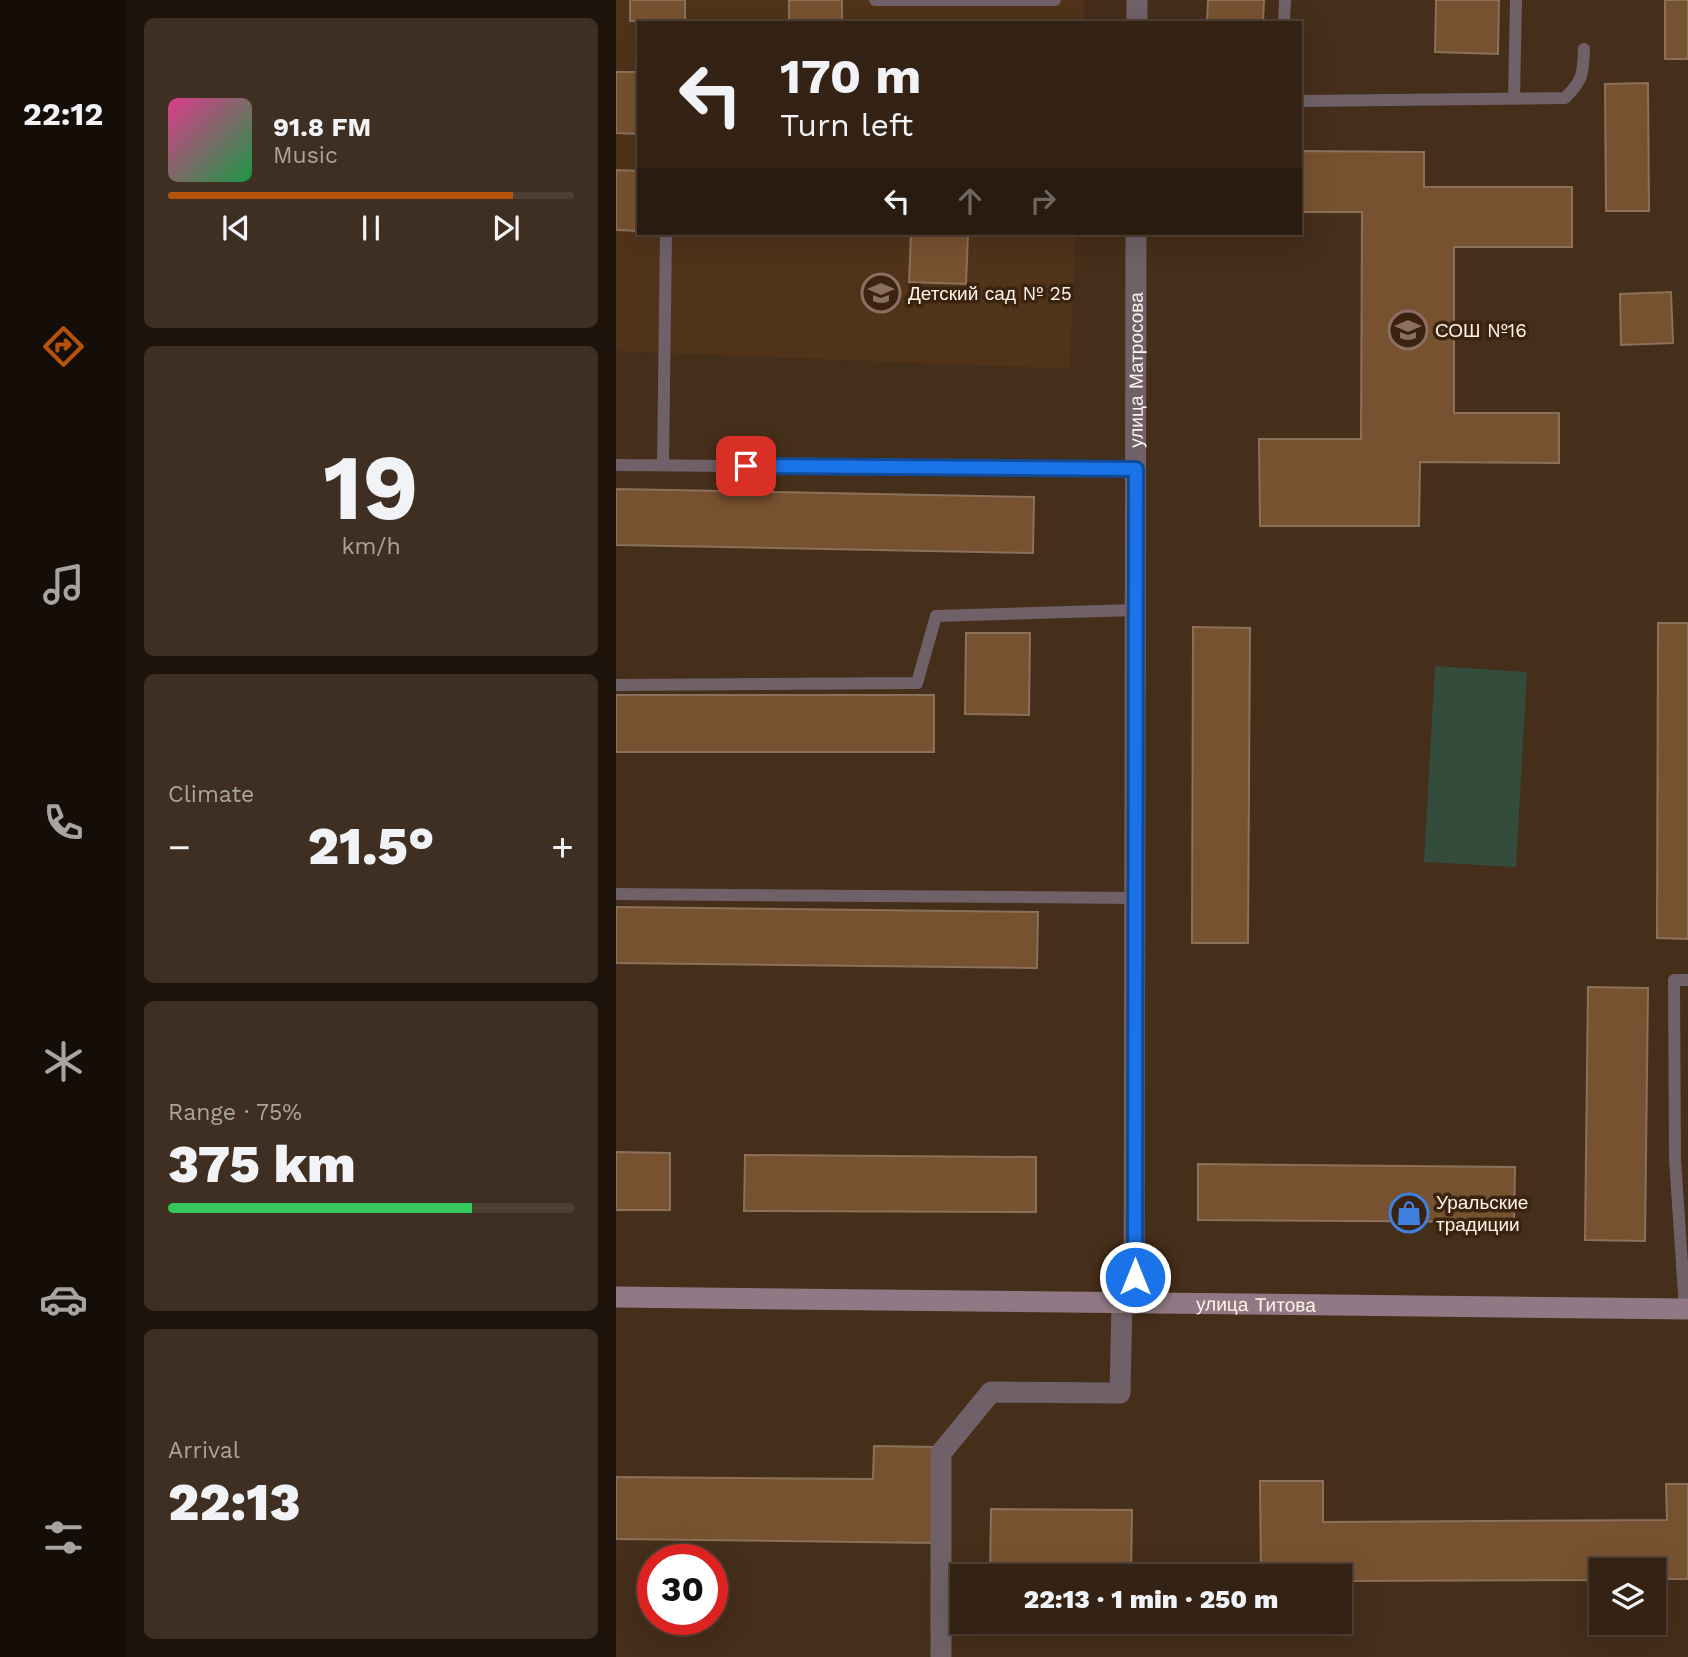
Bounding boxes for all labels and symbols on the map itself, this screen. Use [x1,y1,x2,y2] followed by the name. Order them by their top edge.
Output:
[860,272,902,314] school or university icon: Детский сад № 25
[908,282,1072,305] place label: Детский сад № 25
[1125,292,1148,448] street label: улица Матросова
[1387,309,1429,351] school or university icon: СОШ №16
[1435,319,1527,342] place label: СОШ №16
[716,436,776,496] pin
[1436,1191,1528,1236] place label: Уральские традиции
[1388,1192,1430,1234] shop icon: Уральские традиции
[1098,1240,1172,1314] position arrow
[1196,1292,1316,1317] street label: улица Титова
[637,1544,728,1635] speed limit sign: 30

